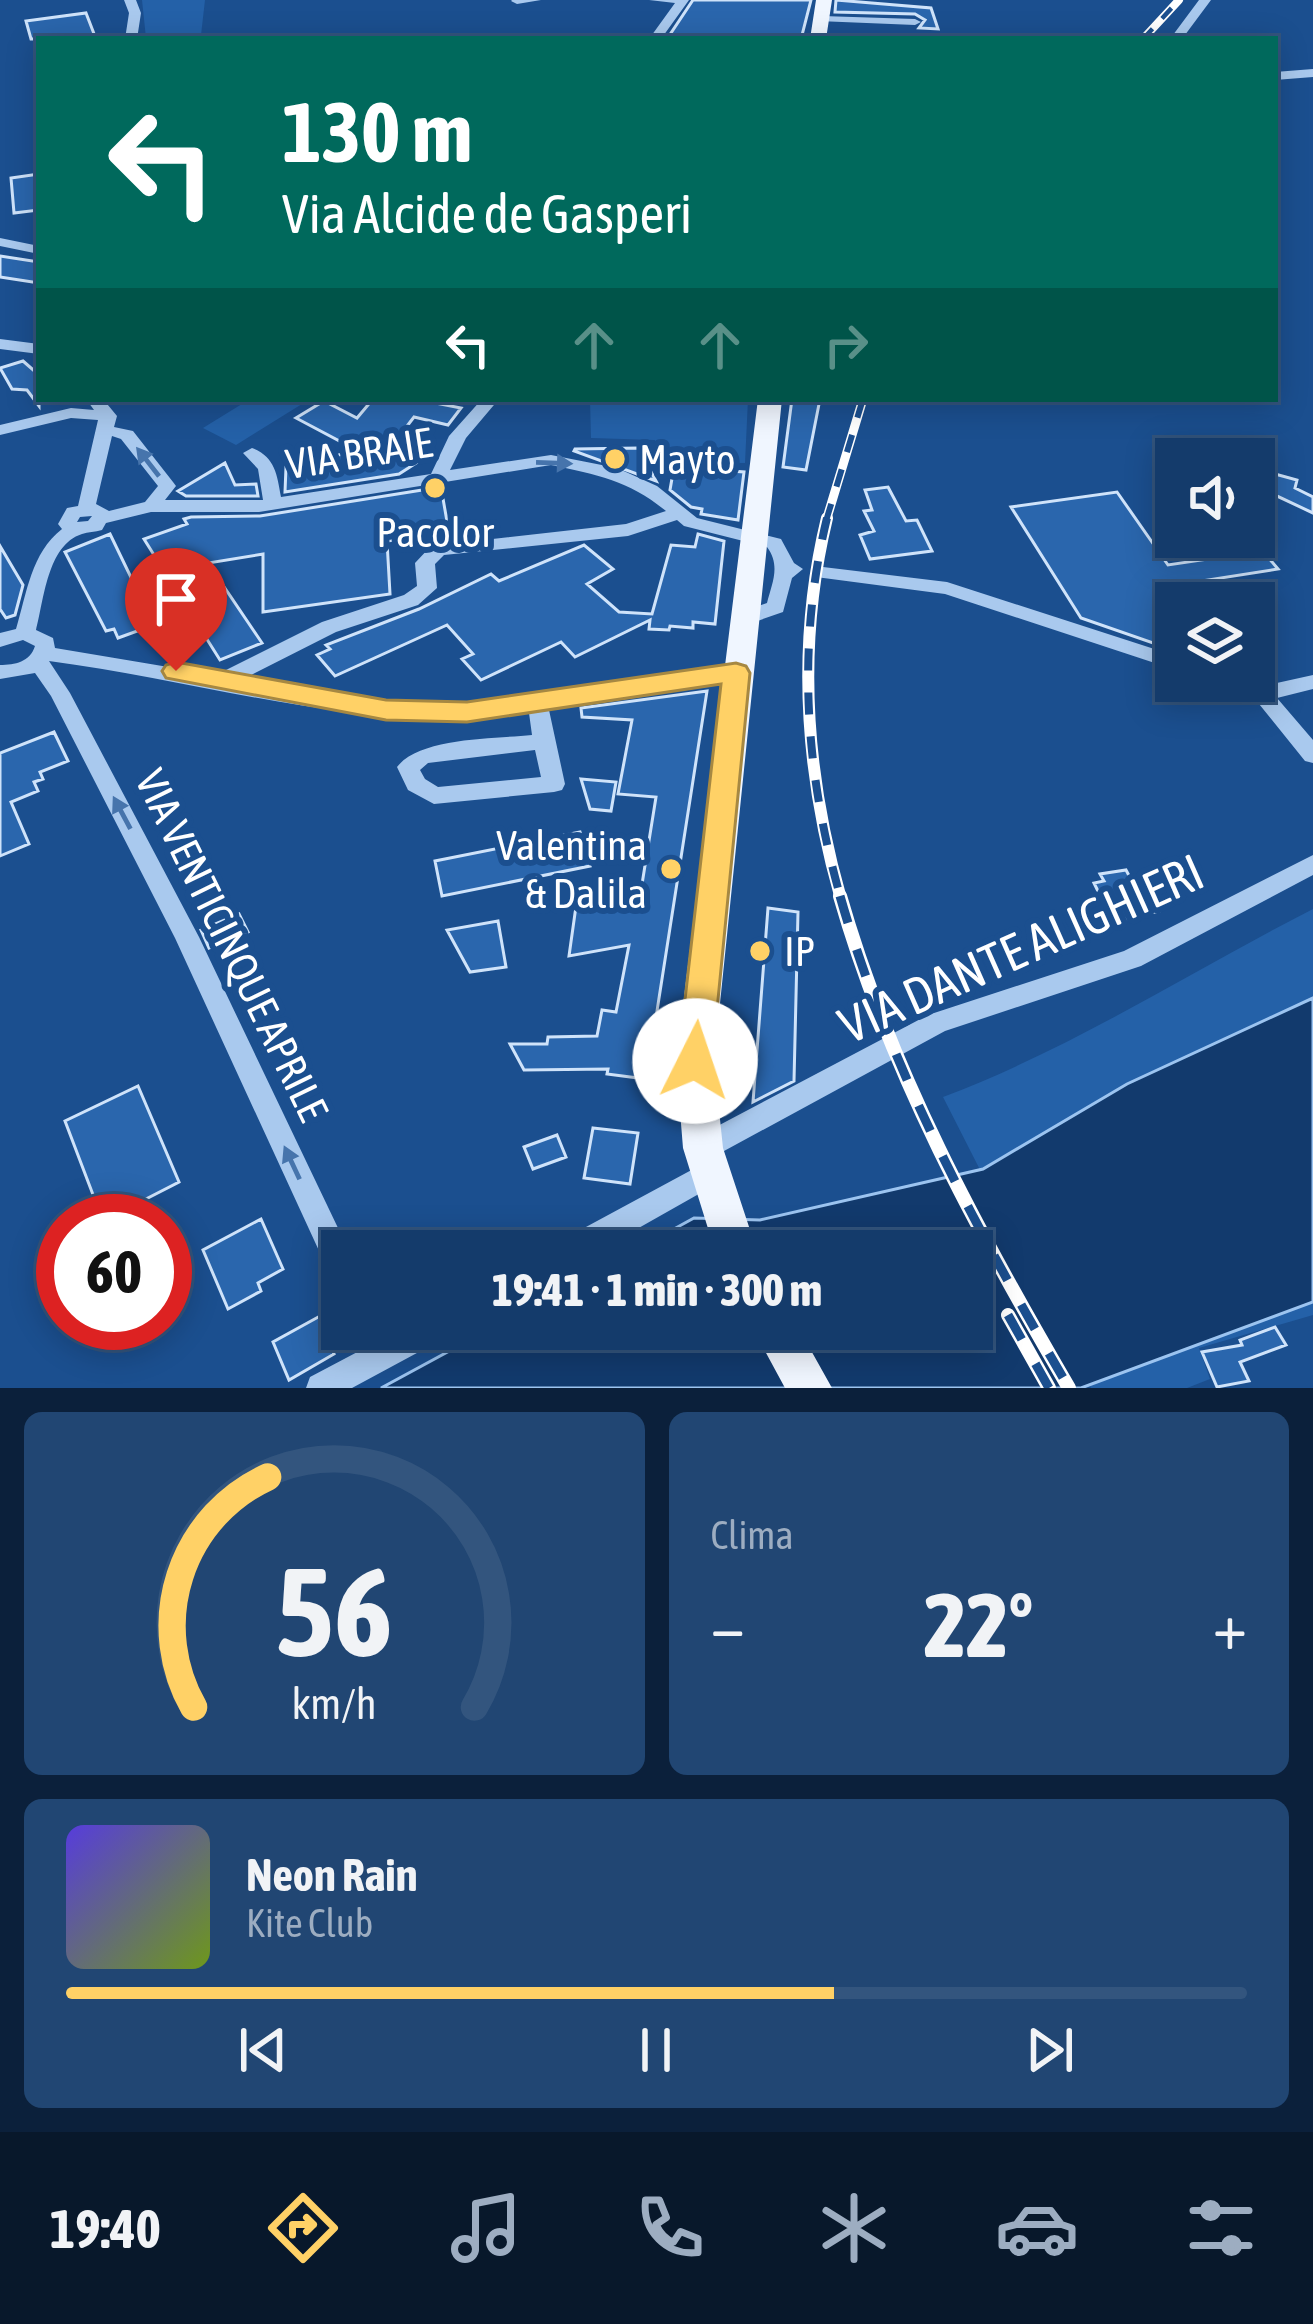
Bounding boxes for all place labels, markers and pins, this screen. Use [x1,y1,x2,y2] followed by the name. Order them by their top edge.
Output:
[639,435,735,483] place label: Mayto
[602,446,628,472] marker: Mayto
[422,475,448,501] marker: Pacolor
[376,508,494,556] place label: Pacolor
[125,548,227,671] pin
[496,821,647,917] place label: Valentina & Dalila
[658,856,684,882] marker: Valentina & Dalila
[784,927,815,975] place label: IP
[747,938,773,964] marker: IP

